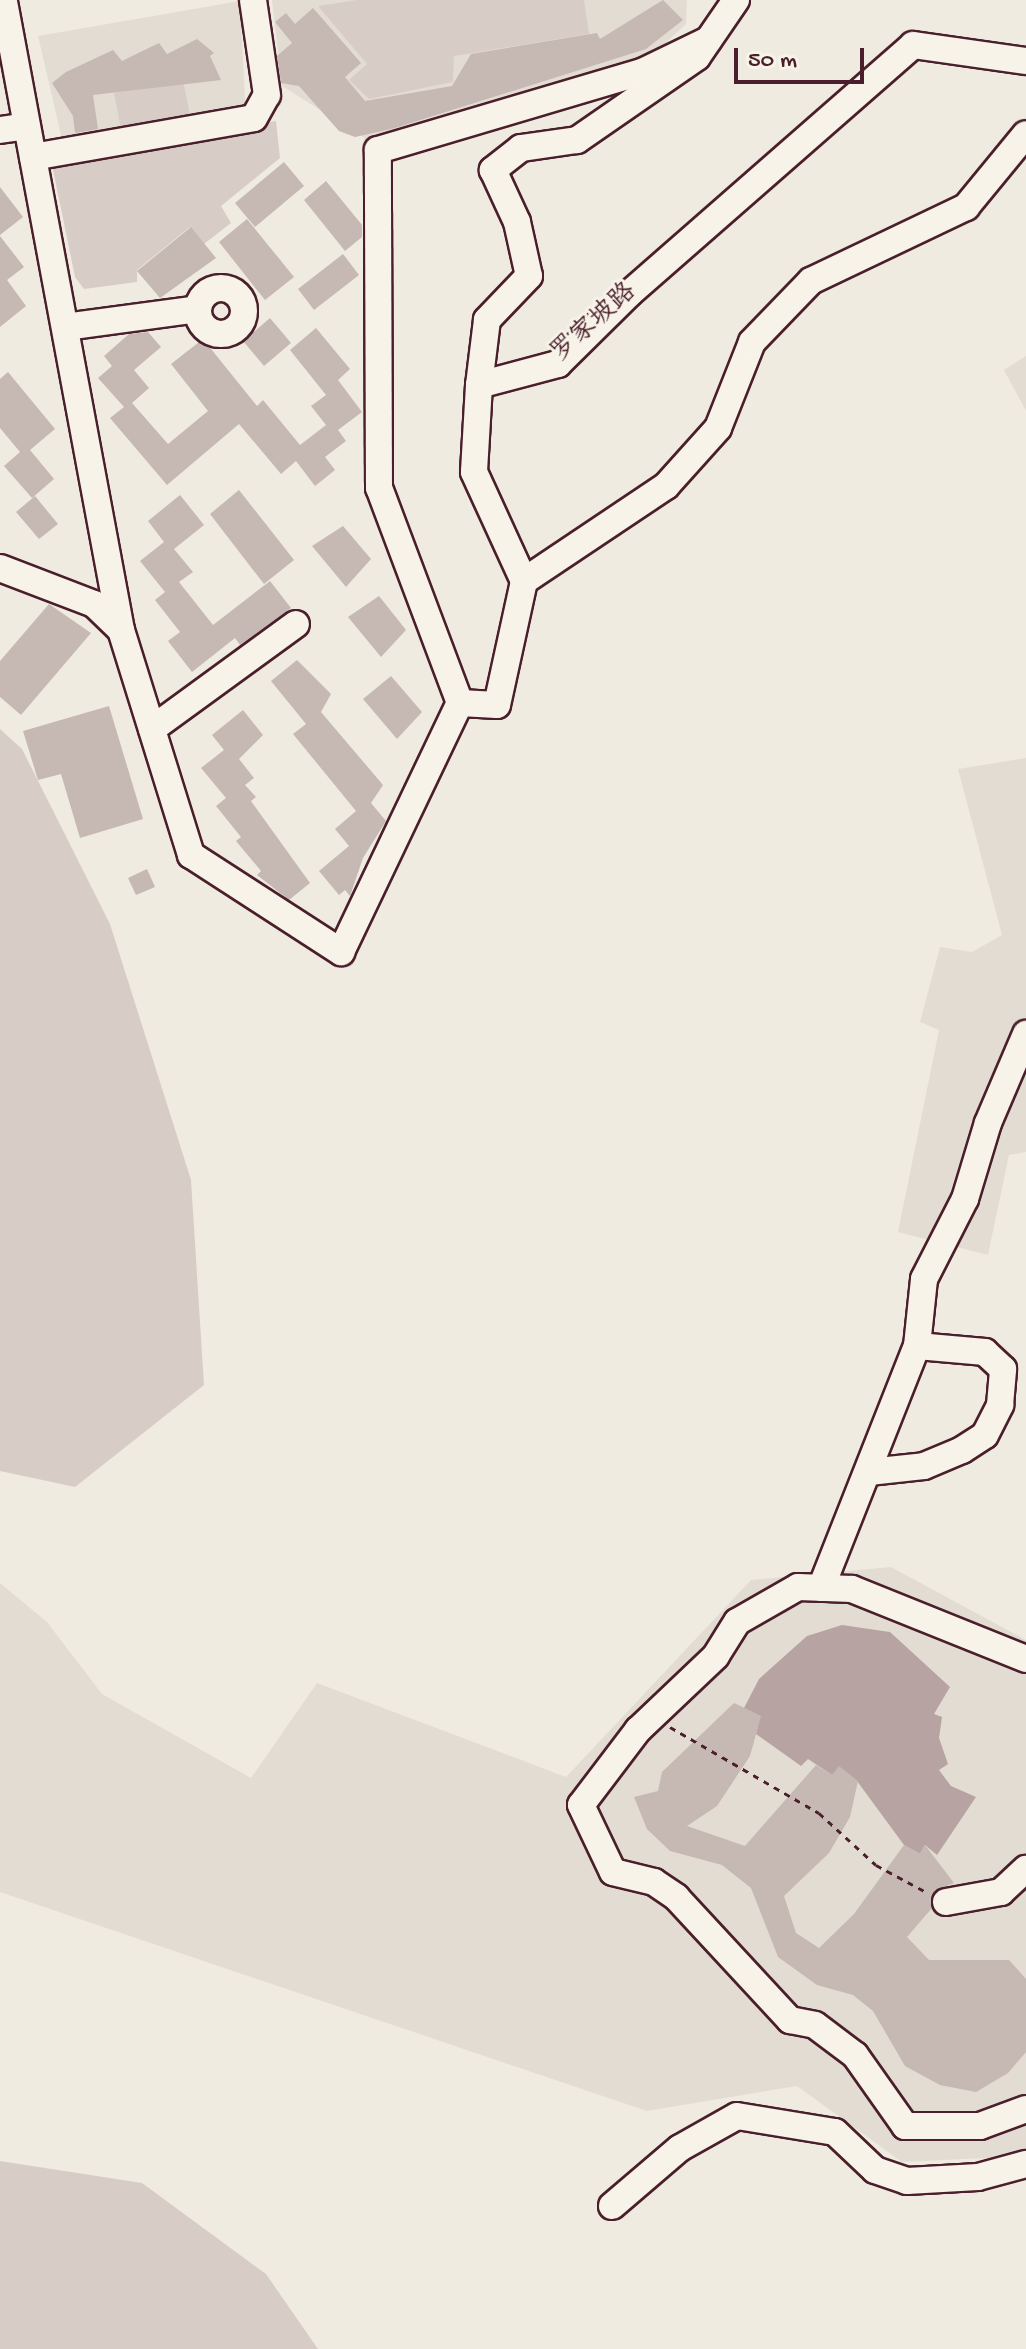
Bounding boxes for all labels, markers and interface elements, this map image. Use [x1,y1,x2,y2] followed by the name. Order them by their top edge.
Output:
[738,32,868,82] scale bar
[748,47,797,76] text: 50 m
[546,278,644,370] street label: 罗家坡路

